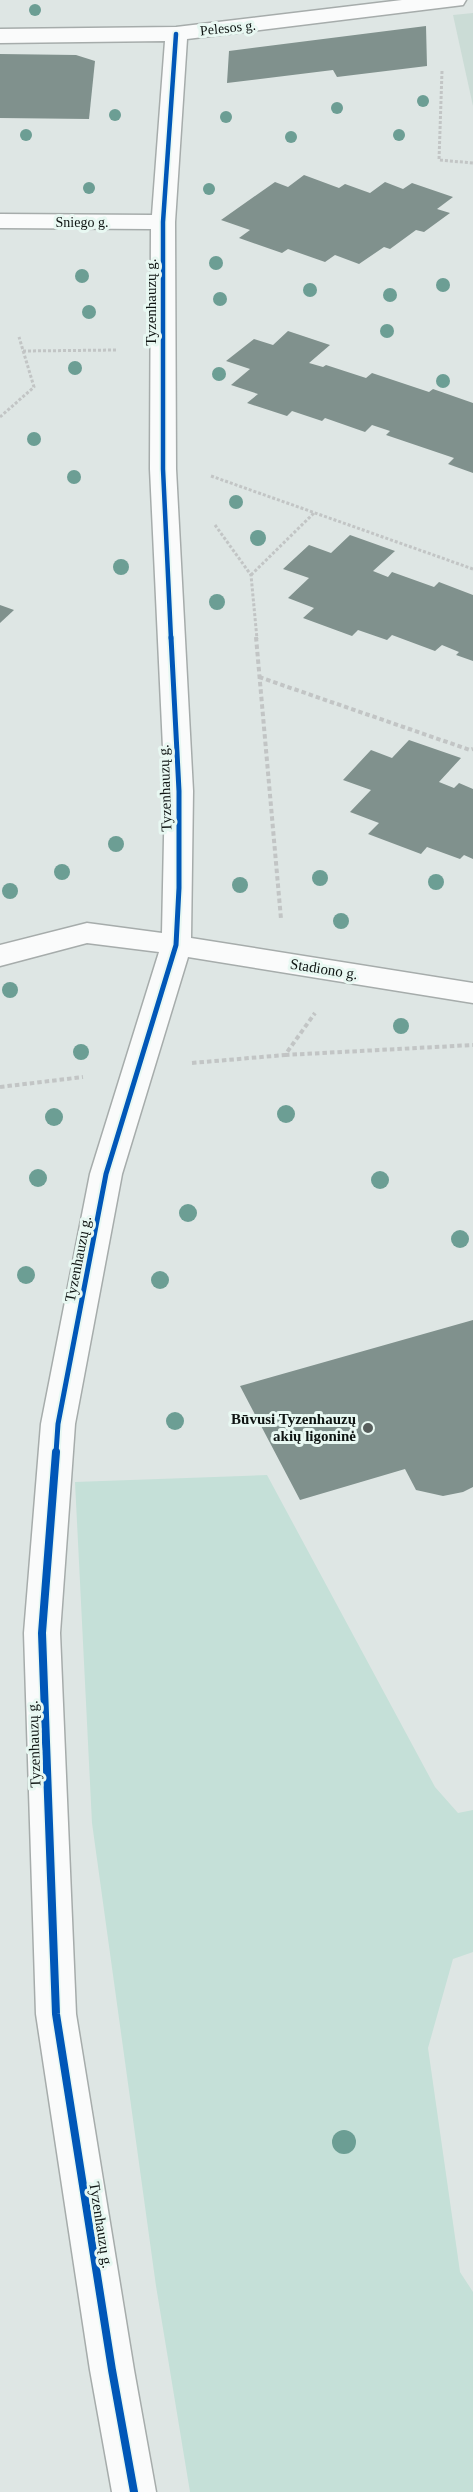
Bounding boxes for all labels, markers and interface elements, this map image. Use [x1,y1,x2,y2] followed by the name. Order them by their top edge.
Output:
[199,18,257,38] street label: Pelesos g.
[56,215,108,230] street label: Sniego g.
[143,258,159,346] street label: Tyzenhauzų g.
[155,744,175,832] street label: Tyzenhauzų g.
[289,956,359,982] street label: Stadiono g.
[62,1215,94,1303] street label: Tyzenhauzų g.
[231,1411,356,1444] place label: Būvusi Tyzenhauzų akių ligoninė
[361,1421,375,1435] marker: Būvusi Tyzenhauzų akių ligoninė
[24,1700,44,1788] street label: Tyzenhauzų g.
[86,2181,116,2269] street label: Tyzenhauzų g.

